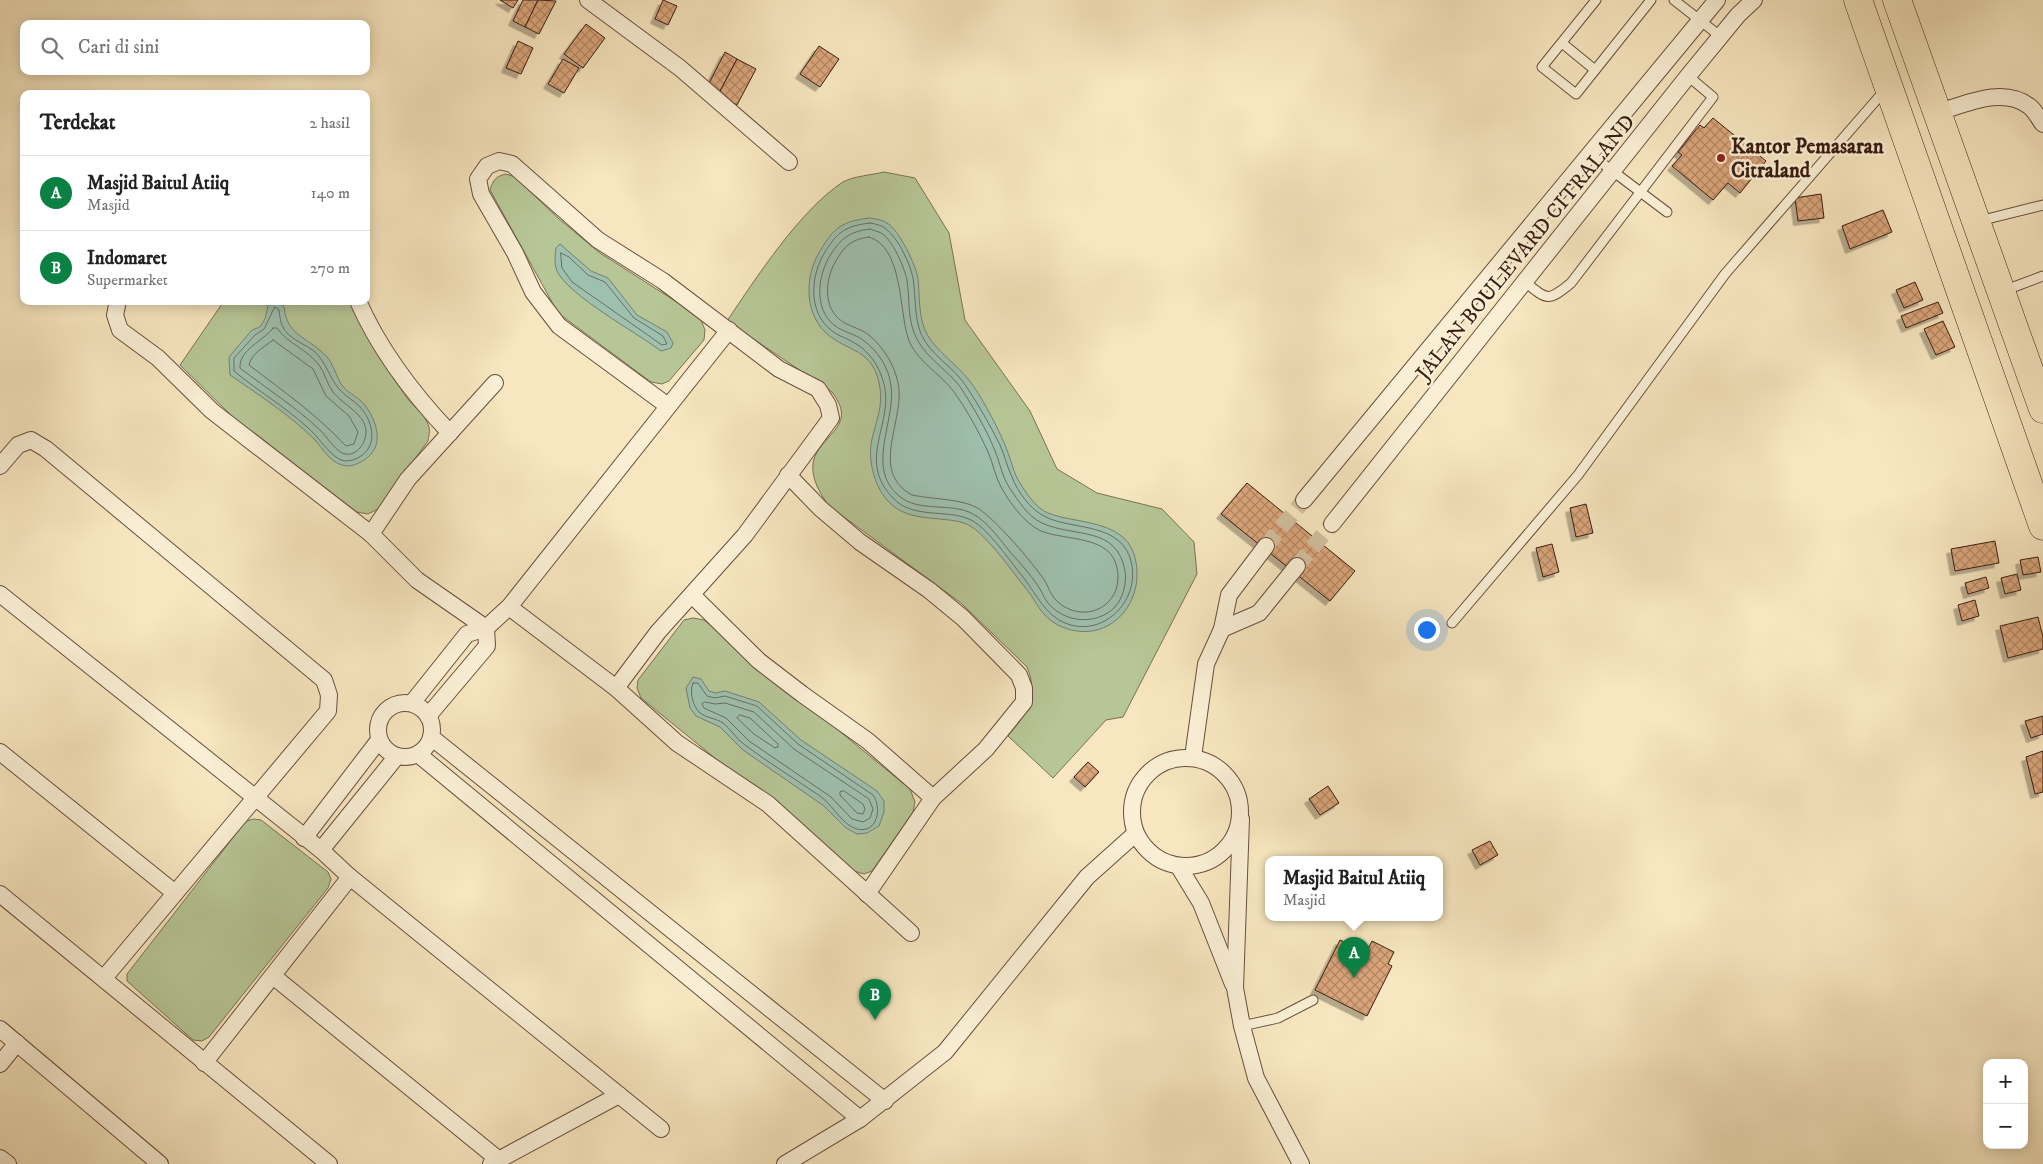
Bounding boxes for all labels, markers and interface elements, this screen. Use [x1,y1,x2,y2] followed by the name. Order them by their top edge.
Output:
[20,20,370,75] search box
[38,34,66,62] icon: search
[78,36,159,59] text: Cari di sini
[40,110,115,136] text: Terdekat
[1409,110,1641,387] street label: JALAN BOULEVARD CITRALAND
[309,113,350,133] text: 2 hasil
[1731,134,1885,184] place label: Kantor Pemasaran Citraland
[1715,152,1727,164] marker: Kantor Pemasaran Citraland
[87,172,229,195] text: Masjid Baitul Atiiq
[51,183,61,203] text: A
[311,183,350,203] text: 140 m
[87,195,130,215] text: Masjid
[87,247,167,270] text: Indomaret
[51,258,61,278] text: B
[310,258,350,278] text: 270 m
[87,270,168,290] text: Supermarket
[1414,617,1440,643] your location
[1265,856,1443,921] popup
[1283,867,1425,890] text: Masjid Baitul Atiiq
[1283,890,1326,910] text: Masjid
[1338,937,1370,978] pin: A
[859,979,891,1020] pin: B
[1983,1059,2028,1149] map controls
[1983,1059,2028,1104] button: +
[1983,1104,2028,1149] button: −

